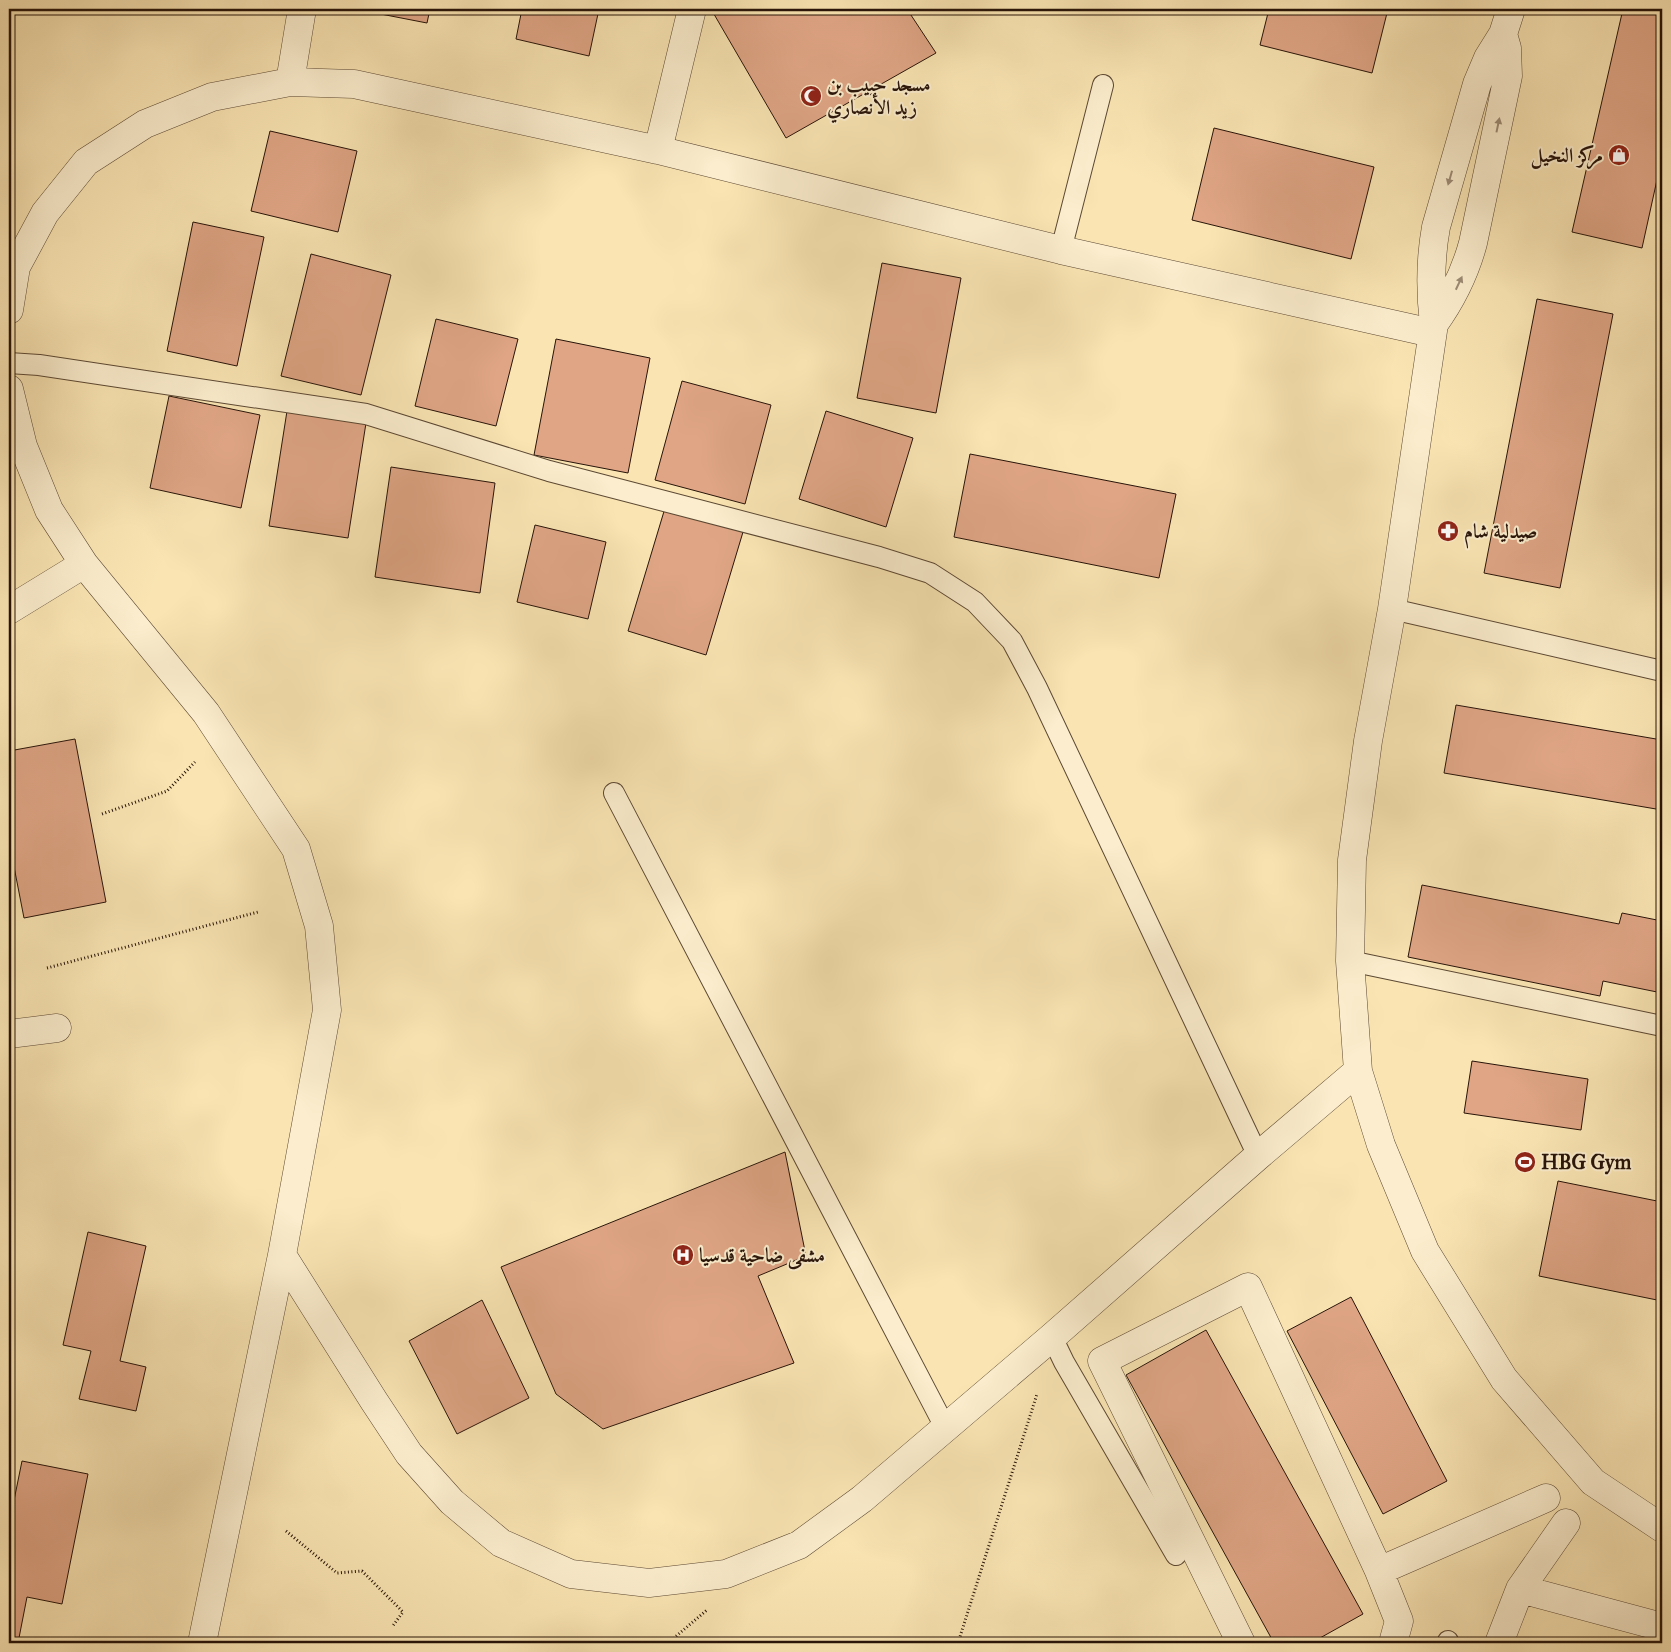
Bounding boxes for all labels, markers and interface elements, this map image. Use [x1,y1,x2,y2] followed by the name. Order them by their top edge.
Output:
[827,72,930,124] place label: مسجد حبيب بن زيد الأنصاري
[799,84,823,108] mosque icon: مسجد حبيب بن زيد الأنصاري
[1494,118,1502,133] one-way arrow
[1531,143,1603,170] place label: مركز النخيل
[1607,143,1631,167] shop icon: مركز النخيل
[1446,170,1454,185] one-way arrow
[1456,276,1464,290] one-way arrow
[1436,519,1460,543] pharmacy icon: صيدلية شام
[1464,519,1538,549] place label: صيدلية شام
[1513,1150,1537,1174] sports icon: HBG Gym
[1541,1150,1631,1175] place label: HBG Gym
[671,1243,695,1267] hospital icon: مشفى ضاحية قدسيا
[699,1243,825,1270] place label: مشفى ضاحية قدسيا

